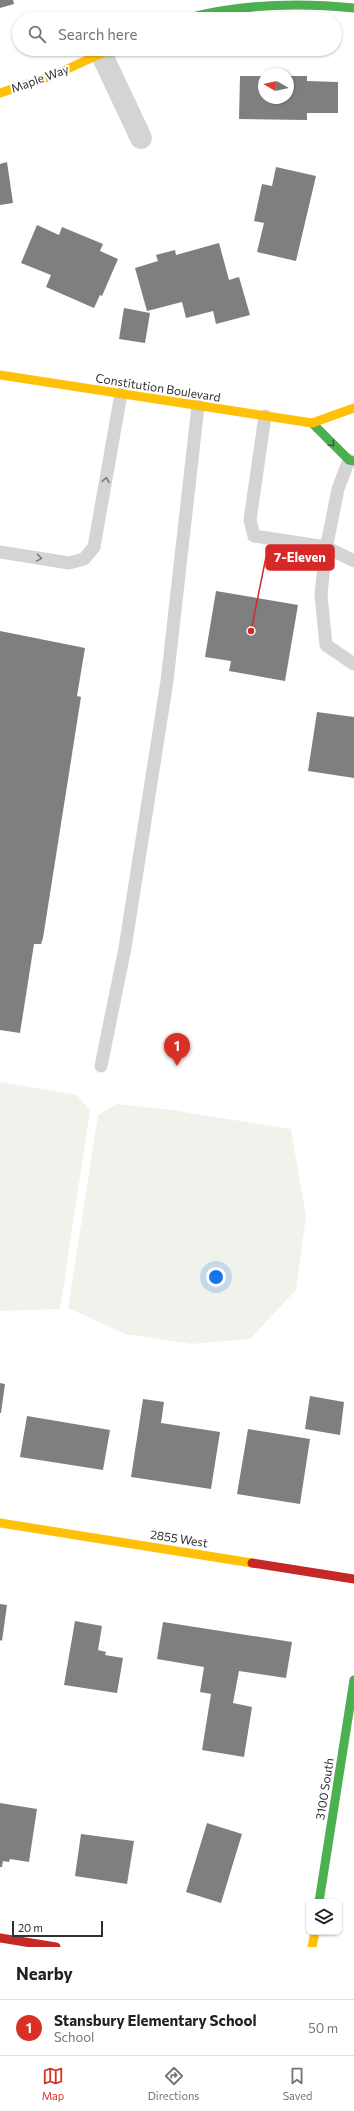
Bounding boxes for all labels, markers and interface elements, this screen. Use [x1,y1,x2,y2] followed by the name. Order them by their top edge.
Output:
[12,12,342,56] search box
[26,23,48,45] icon: search
[58,25,137,43] text: Search here
[9,61,70,95] street label: Maple Way
[258,68,294,104] north arrow
[95,370,222,404] street label: Constitution Boulevard
[328,439,335,447] one-way arrow
[101,477,109,483] one-way arrow
[266,545,334,570] callout: 7-Eleven
[274,549,326,565] text: 7-Eleven
[35,553,42,562] one-way arrow
[164,1033,190,1066] pin: 1
[206,1267,226,1287] your location
[149,1527,209,1549] street label: 2855 West
[312,1757,336,1821] street label: 3100 South
[306,1899,342,1935] map controls
[306,1899,342,1935] button: layers
[12,1919,103,1938] scale bar
[18,1921,43,1934] text: 20 m
[16,1963,73,1984] text: Nearby
[54,2011,257,2029] text: Stansbury Elementary School
[26,2020,32,2036] text: 1
[308,2020,338,2036] text: 50 m
[54,2029,94,2045] text: School
[42,2065,64,2102] tab: Map
[148,2065,199,2102] tab: Directions
[283,2065,312,2102] tab: Saved

